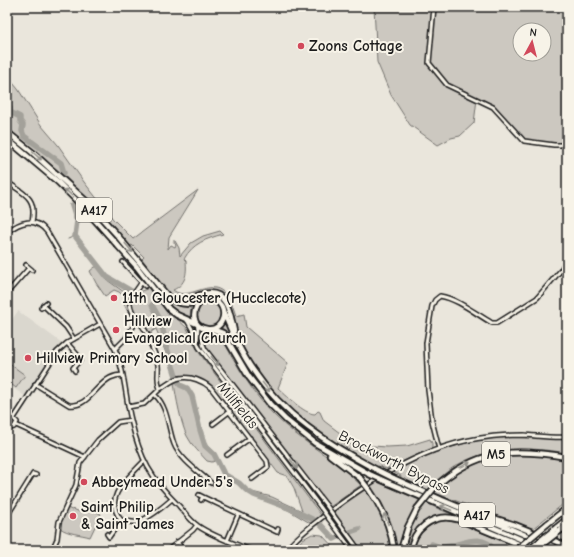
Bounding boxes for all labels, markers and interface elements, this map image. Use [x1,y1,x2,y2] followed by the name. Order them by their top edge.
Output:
[512,22,552,62] north arrow
[529,26,538,39] text: N
[309,37,402,55] place label: Zoons Cottage
[296,41,306,51] marker: Zoons Cottage
[32,152,42,161] one-way arrow
[64,188,74,198] one-way arrow
[76,198,112,222] road number: A417
[124,243,133,254] one-way arrow
[122,289,307,307] place label: 11th Gloucester (Hucclecote)
[109,293,119,303] marker: 11th Gloucester (Hucclecote)
[124,312,246,347] place label: Hillview Evangelical Church
[111,325,121,335] marker: Hillview Evangelical Church
[36,349,187,367] place label: Hillview Primary School
[23,353,33,363] marker: Hillview Primary School
[211,356,219,367] one-way arrow
[214,378,262,432] street label: Millfields
[261,381,270,392] one-way arrow
[336,426,452,498] street label: Brockworth Bypass
[482,442,510,466] road number: M5
[290,459,298,470] one-way arrow
[459,461,471,468] one-way arrow
[92,473,233,491] place label: Abbeymead Under 5's
[79,477,89,487] marker: Abbeymead Under 5's
[81,498,174,533] place label: Saint Philip & Saint James
[459,503,495,527] road number: A417
[440,504,452,511] one-way arrow
[68,511,78,521] marker: Saint Philip & Saint James
[381,513,389,525] one-way arrow

